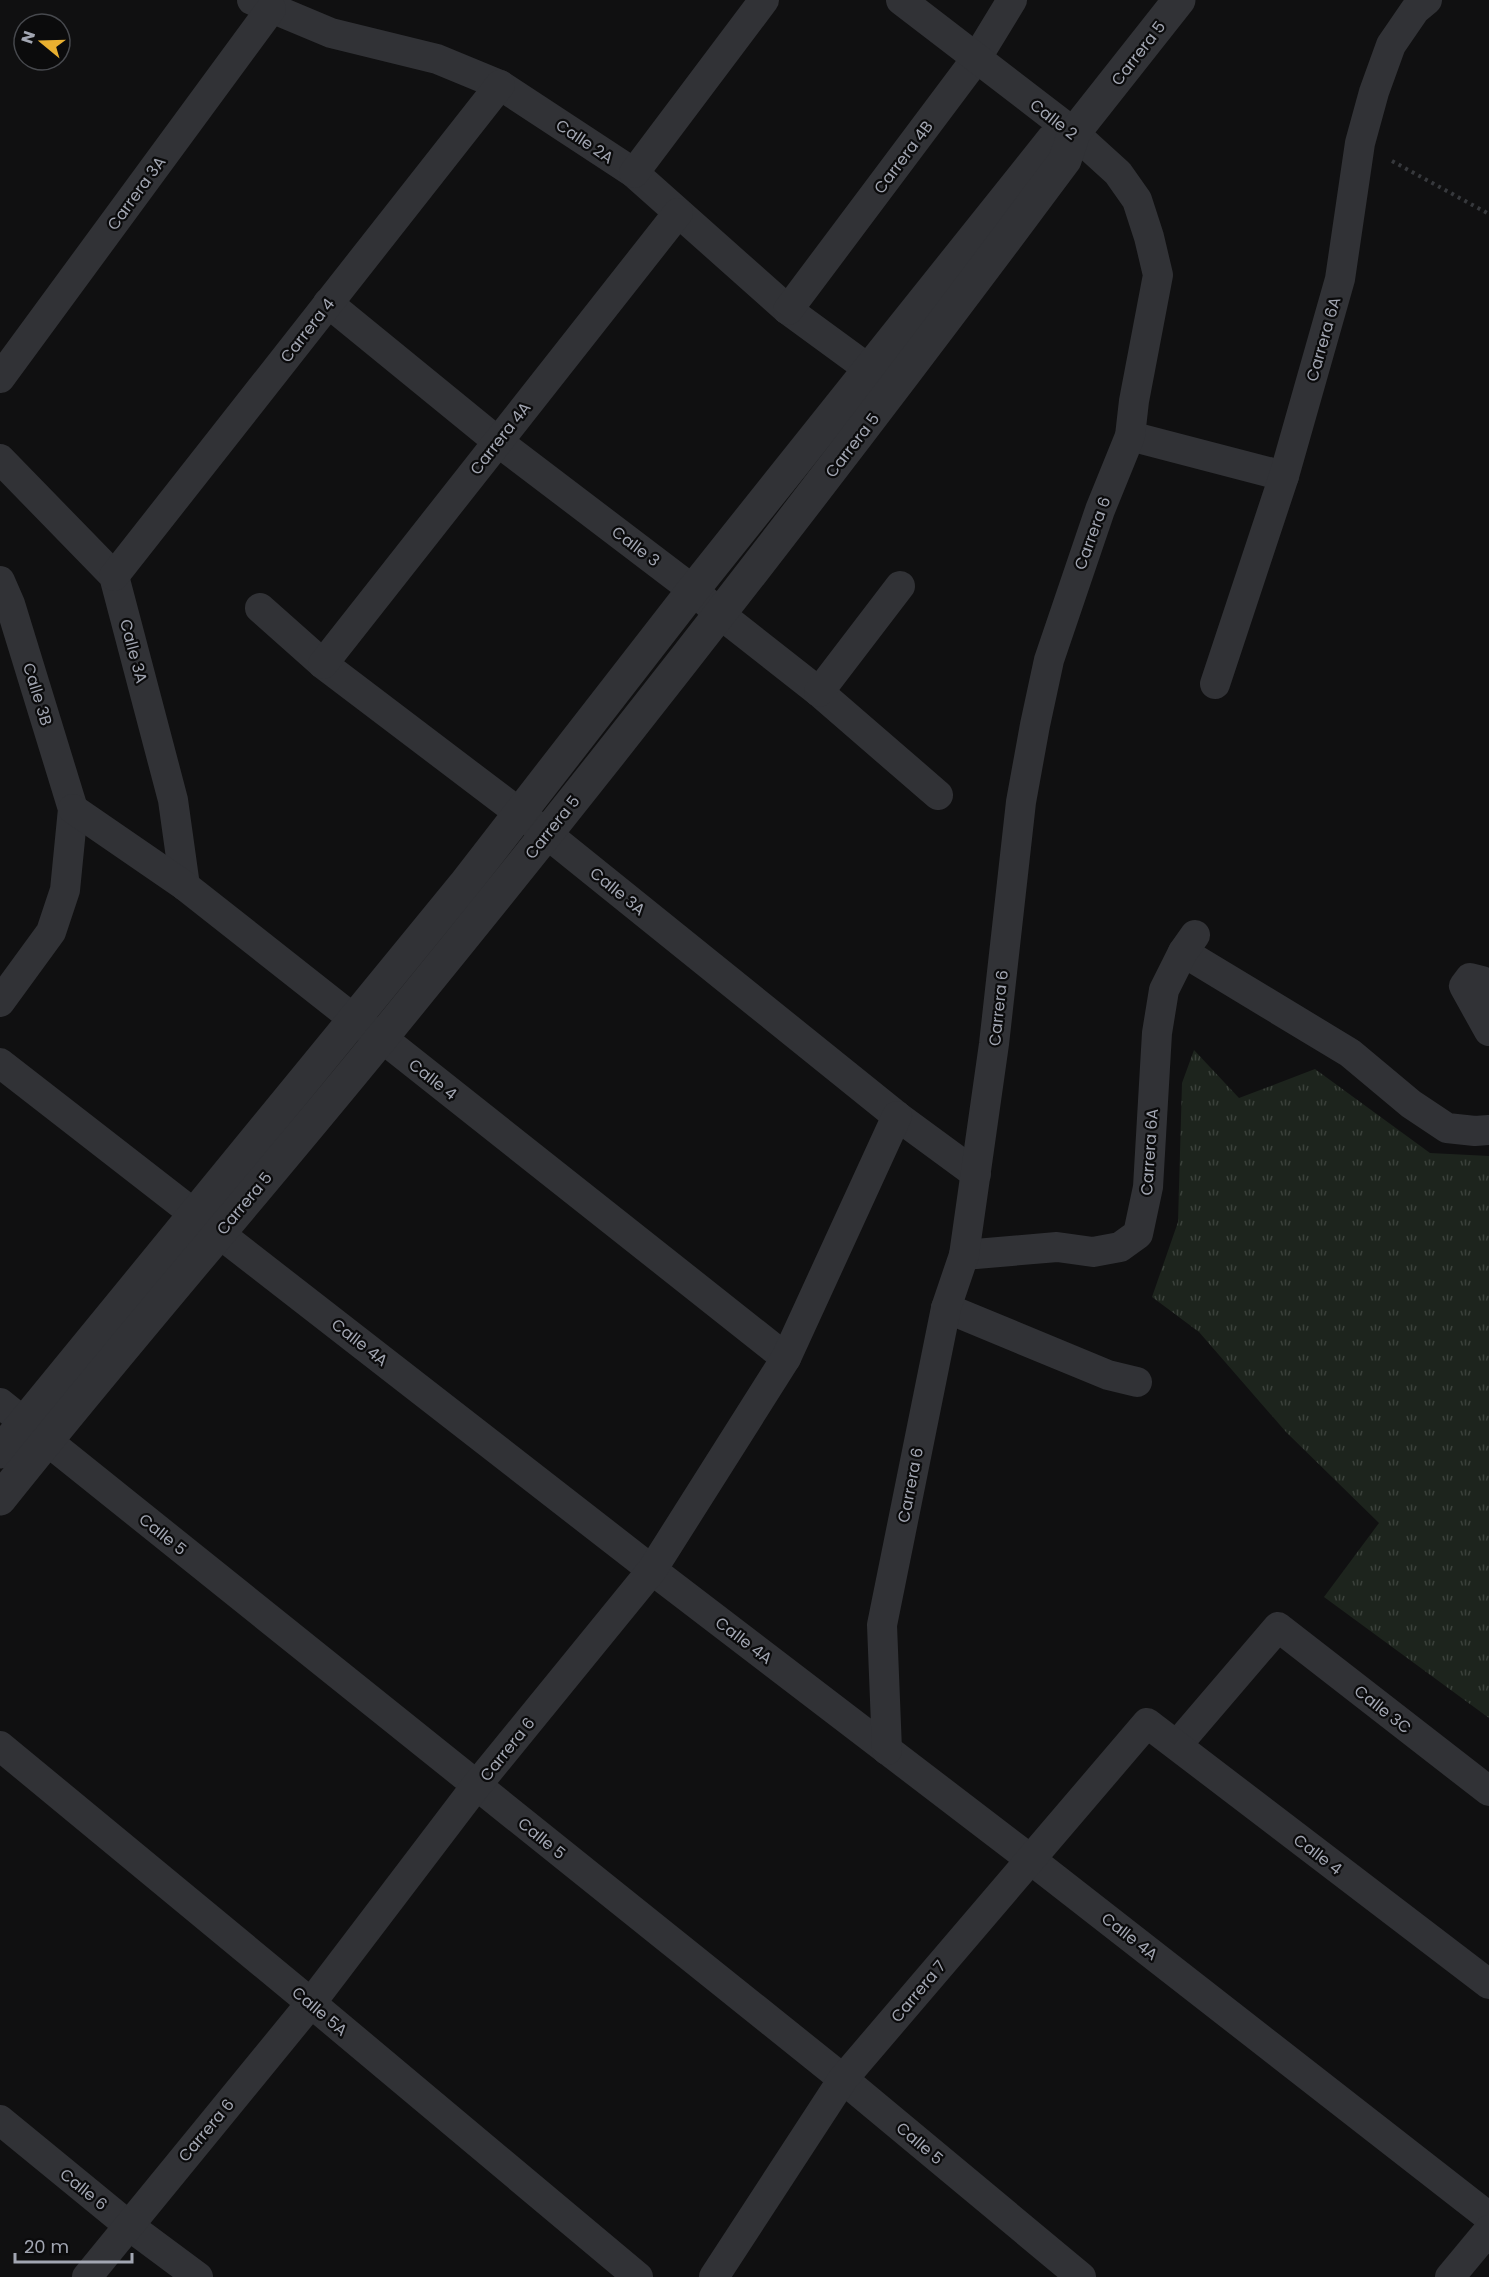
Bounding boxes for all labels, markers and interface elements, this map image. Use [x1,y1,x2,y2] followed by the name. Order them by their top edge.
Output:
[12,12,72,72] north arrow
[1106,16,1171,90] street label: Carrera 5
[15,28,41,47] text: N
[1025,94,1082,145] street label: Calle 2
[551,114,618,169] street label: Calle 2A
[868,116,939,199] street label: Carrera 4B
[102,151,171,235] street label: Carrera 3A
[275,293,340,367] street label: Carrera 4
[1300,294,1347,384] street label: Carrera 6A
[465,397,536,480] street label: Carrera 4A
[820,408,885,482] street label: Carrera 5
[1069,493,1116,573] street label: Carrera 6
[607,521,664,572] street label: Calle 3
[114,617,153,686] street label: Calle 3A
[17,660,58,729] street label: Calle 3B
[519,790,585,864] street label: Carrera 5
[585,862,651,921] street label: Calle 3A
[983,969,1014,1047] street label: Carrera 6
[404,1053,462,1105] street label: Calle 4
[1135,1108,1164,1196] street label: Carrera 6A
[211,1167,278,1240] street label: Carrera 5
[327,1313,393,1372] street label: Calle 4A
[892,1445,929,1525] street label: Carrera 6
[134,1508,191,1561] street label: Calle 5
[710,1611,777,1670] street label: Calle 4A
[1349,1680,1416,1739] street label: Calle 3C
[474,1712,540,1786] street label: Carrera 6
[513,1812,570,1865] street label: Calle 5
[1289,1829,1347,1880] street label: Calle 4
[1097,1907,1163,1966] street label: Calle 4A
[886,1955,951,2027] street label: Carrera 7
[287,1981,353,2042] street label: Calle 5A
[173,2094,240,2167] street label: Carrera 6
[891,2117,948,2170] street label: Calle 5
[55,2163,112,2216] street label: Calle 6
[15,2226,132,2264] scale bar
[24,2234,69,2259] text: 20 m

